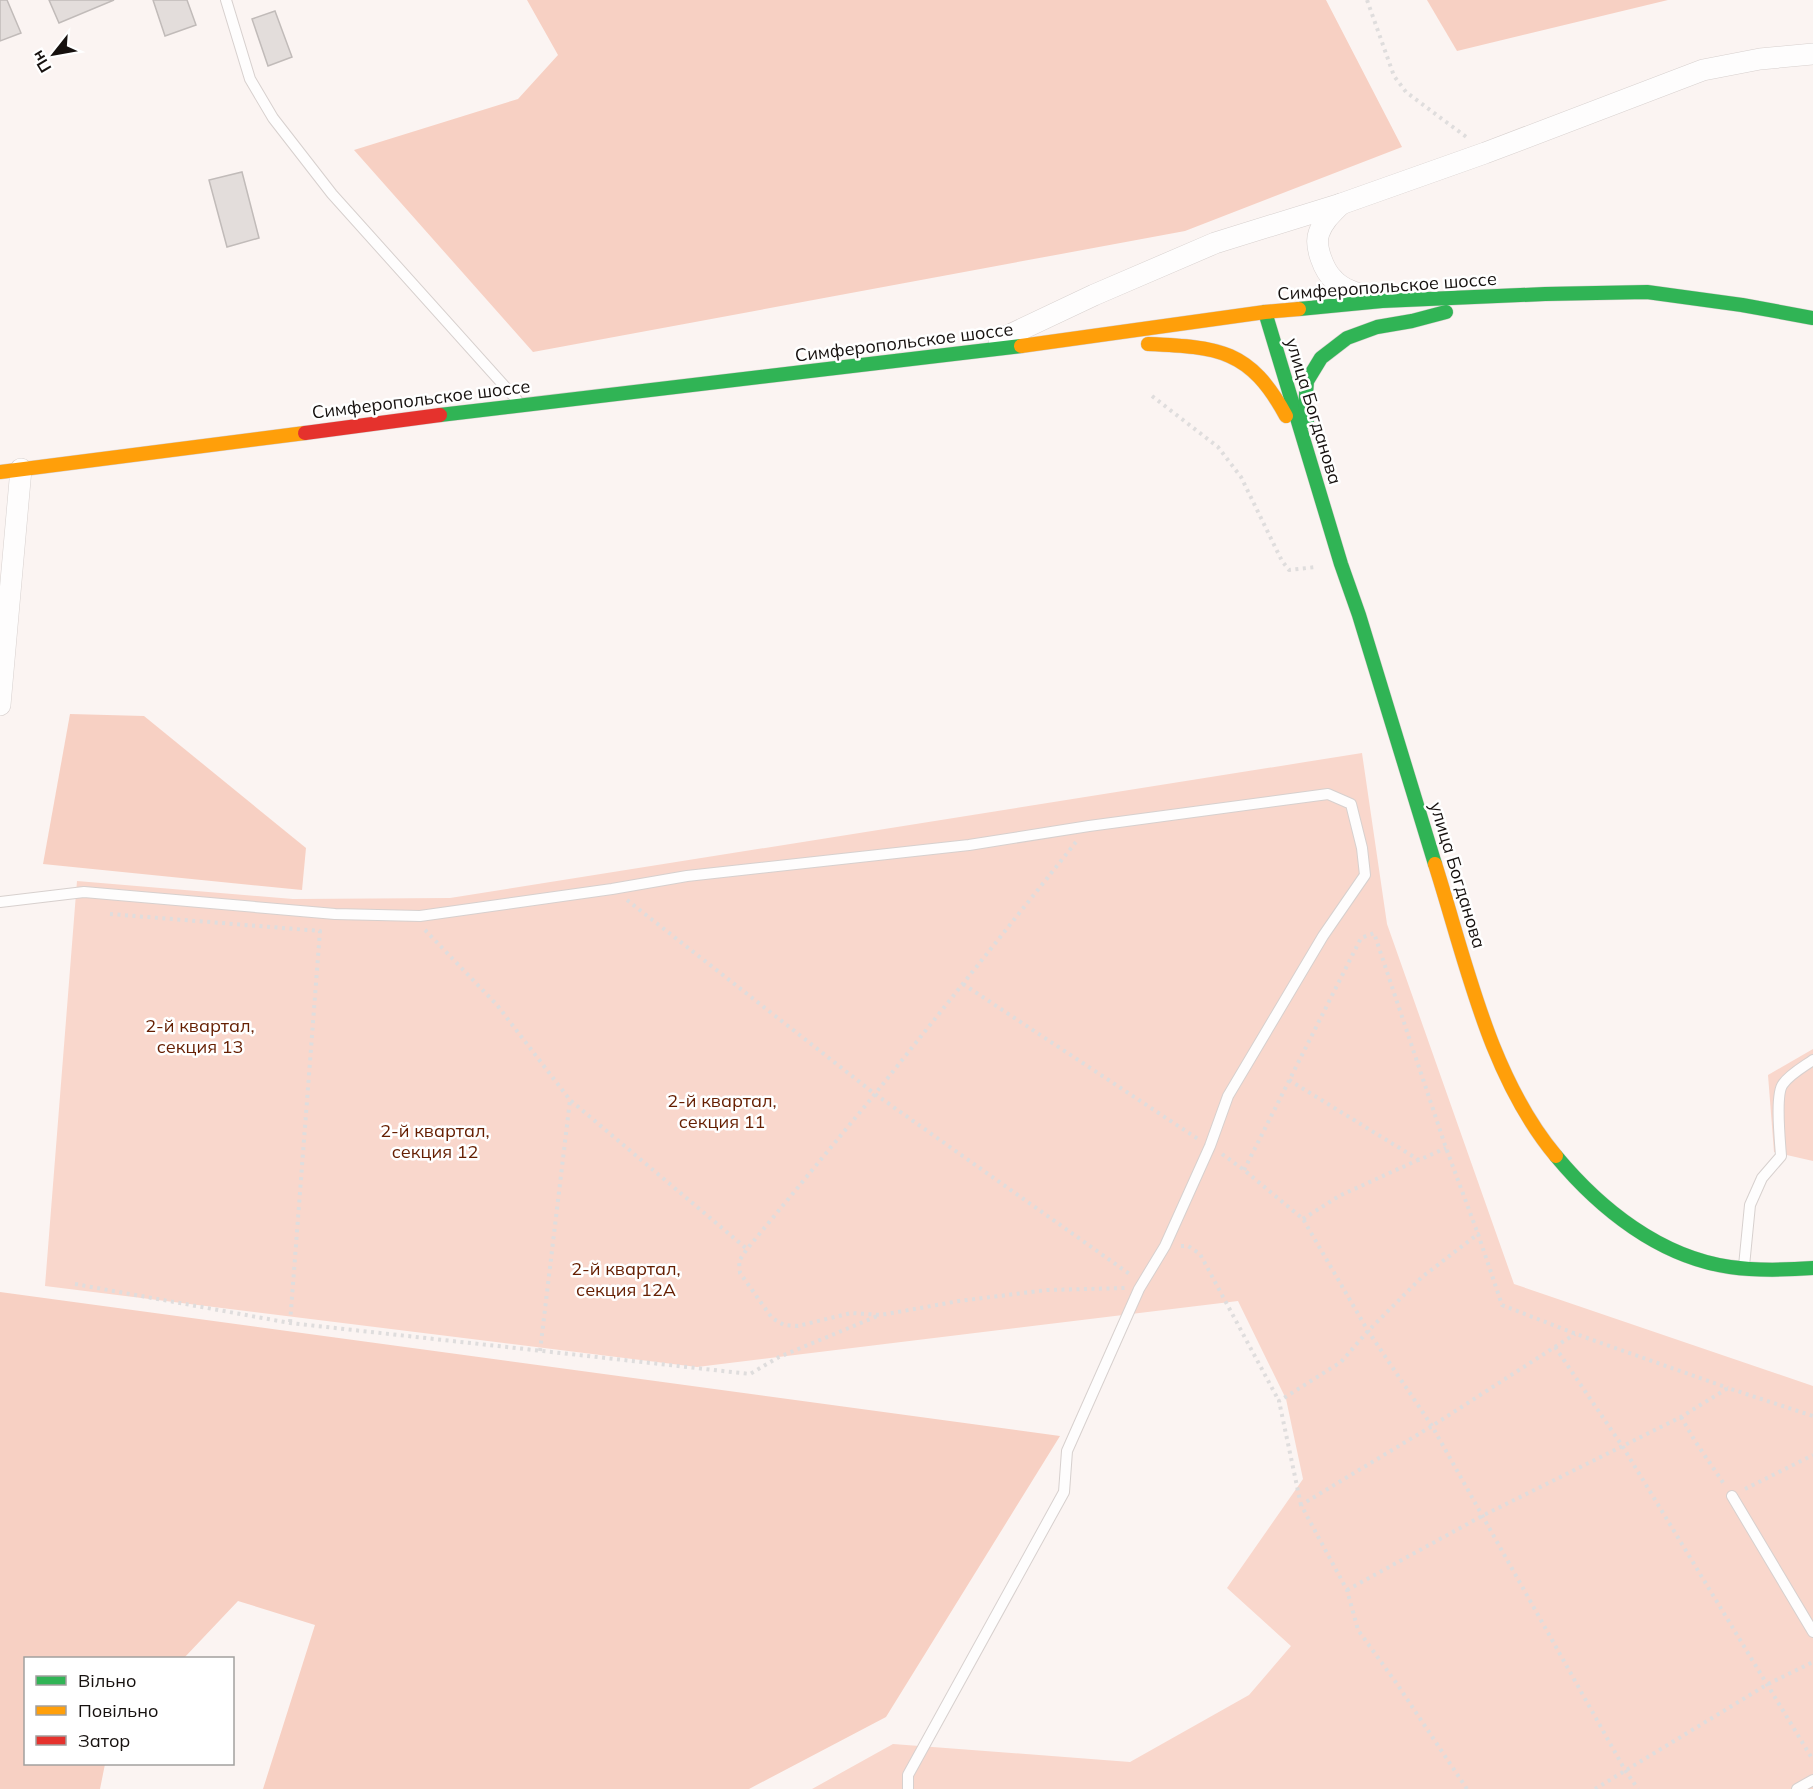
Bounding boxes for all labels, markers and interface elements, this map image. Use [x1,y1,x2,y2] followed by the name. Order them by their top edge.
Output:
[24,24,84,84] north arrow
[27,47,55,76] text: Пн
[1277,267,1498,305] street label: Симферопольское шоссе
[793,317,1015,367] street label: Симферопольское шоссе
[1281,335,1347,487] street label: улица Богданова
[310,374,532,424] street label: Симферопольское шоссе
[1425,799,1491,951] street label: улица Богданова
[145,1014,255,1058] park label: 2-й квартал, секция 13
[667,1089,777,1133] park label: 2-й квартал, секция 11
[380,1119,490,1163] park label: 2-й квартал, секция 12
[571,1257,681,1301] park label: 2-й квартал, секция 12А
[24,1657,234,1765] legend
[78,1669,136,1692] text: Вільно
[78,1699,158,1722] text: Повільно
[78,1729,130,1752] text: Затор

